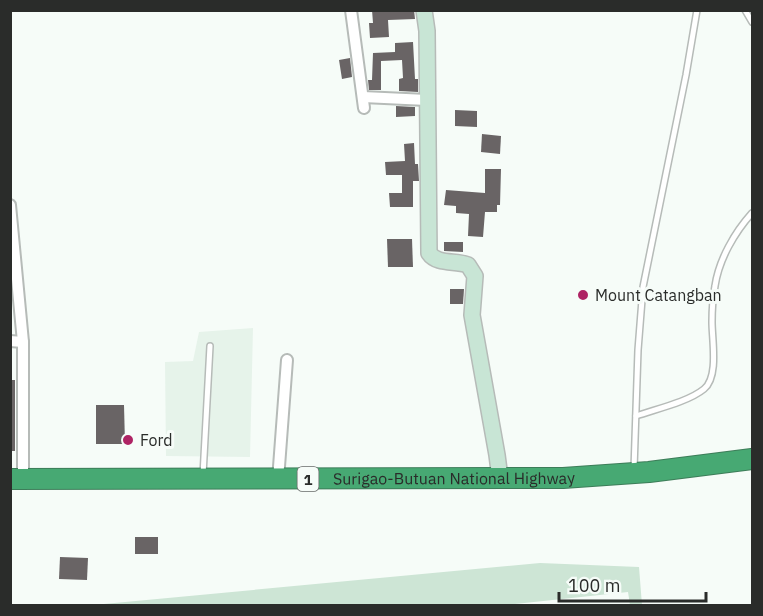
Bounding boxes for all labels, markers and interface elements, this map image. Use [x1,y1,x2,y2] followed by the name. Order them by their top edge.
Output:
[595,285,722,305] place label: Mount Catangban
[576,288,590,302] marker: Mount Catangban
[140,430,173,450] place label: Ford
[121,433,135,447] marker: Ford
[298,467,318,491] road number: 1
[333,467,576,488] street label: Surigao-Butuan National Highway
[559,565,706,603] scale bar
[568,574,620,597] text: 100 m

